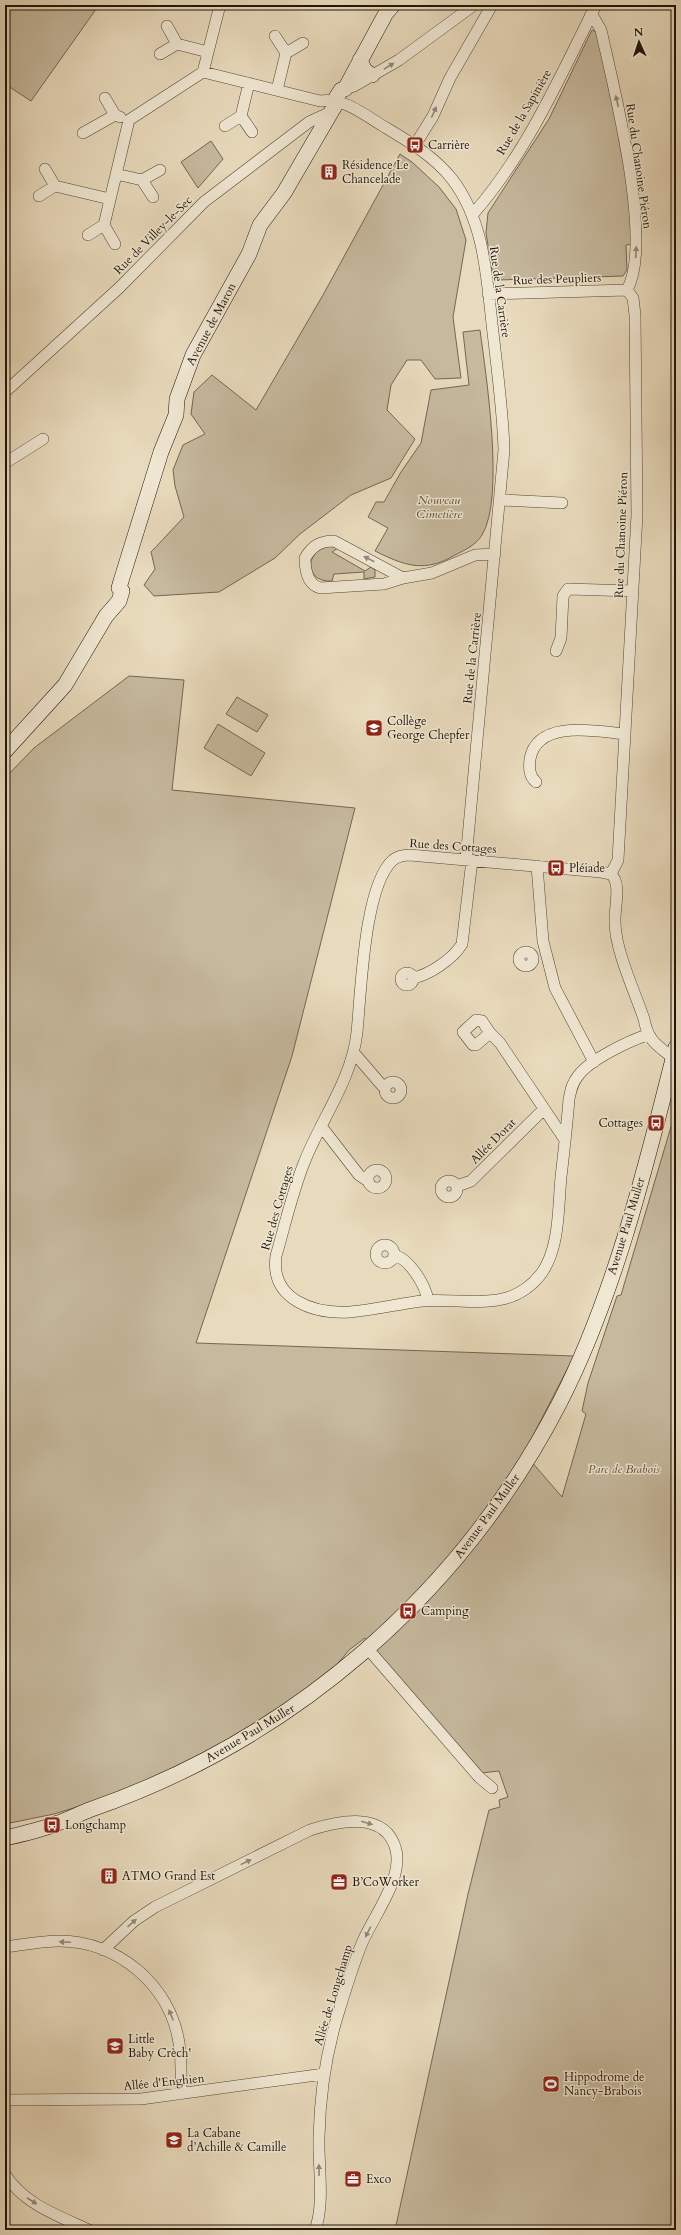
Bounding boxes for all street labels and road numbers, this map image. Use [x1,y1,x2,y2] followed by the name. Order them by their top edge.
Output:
[493,66,555,158] street label: Rue de la Sapinière
[622,102,656,230] street label: Rue du Chanoine Piéron
[110,192,196,278] street label: Rue de Villey-le-Sec
[486,245,514,339] street label: Rue de la Carrière
[513,269,601,289] street label: Rue des Peupliers
[182,280,240,368] street label: Avenue de Maron
[611,471,631,598] street label: Rue du Chanoine Piéron
[459,611,485,705] street label: Rue de la Carrière
[409,835,497,857] street label: Rue des Cottages
[467,1115,519,1167] street label: Allée Dorat
[257,1164,297,1252] street label: Rue des Cottages
[604,1175,649,1277] street label: Avenue Paul Muller
[451,1470,524,1562] street label: Avenue Paul Muller
[203,1700,298,1766] street label: Avenue Paul Muller
[310,1942,356,2048] street label: Allée de Longchamp
[123,2070,205,2094] street label: Allée d'Enghien

